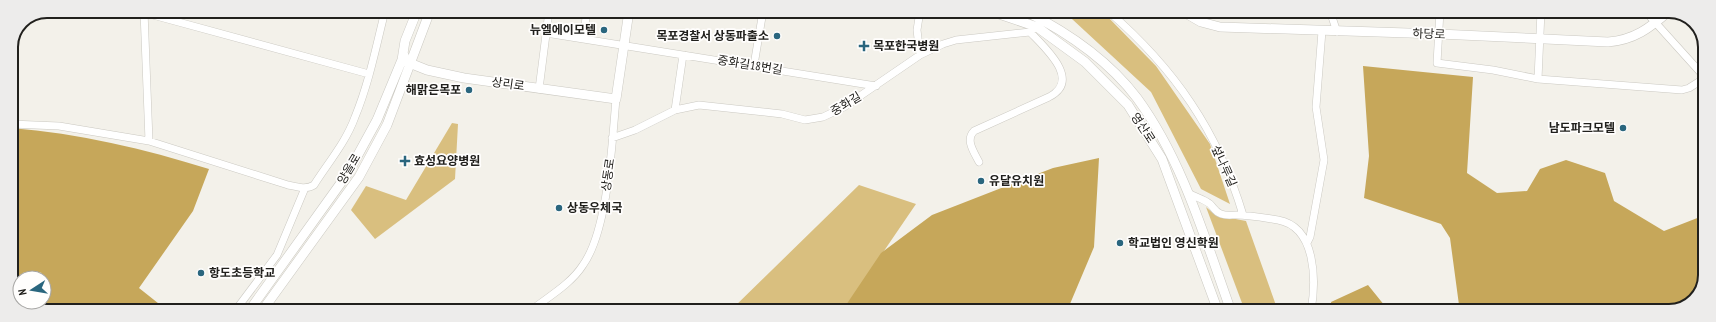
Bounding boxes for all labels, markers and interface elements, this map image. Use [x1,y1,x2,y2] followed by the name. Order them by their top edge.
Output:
[530,22,596,37] place label: 뉴엘에이모텔
[599,25,609,35] marker: 뉴엘에이모텔
[1412,25,1446,42] street label: 하당로
[656,28,769,43] place label: 목포경찰서 상동파출소
[772,31,782,41] marker: 목포경찰서 상동파출소
[873,38,939,53] place label: 목포한국병원
[858,40,870,52] marker: 목포한국병원
[716,52,784,77] street label: 중화길18번길
[491,74,526,93] street label: 상리로
[406,82,461,97] place label: 해맑은목포
[464,85,474,95] marker: 해맑은목포
[828,89,864,119] street label: 중화길
[1128,110,1159,146] street label: 영산로
[1549,120,1615,135] place label: 남도파크모텔
[1618,123,1628,133] marker: 남도파크모텔
[1209,143,1240,189] street label: 섶나루길
[334,151,364,187] street label: 양을로
[414,153,480,168] place label: 효성요양병원
[399,155,411,167] marker: 효성요양병원
[598,157,617,192] street label: 상동로
[989,173,1044,188] place label: 유달유치원
[976,176,986,186] marker: 유달유치원
[567,200,622,215] place label: 상동우체국
[554,203,564,213] marker: 상동우체국
[1128,235,1219,250] place label: 학교법인 영신학원
[1115,238,1125,248] marker: 학교법인 영신학원
[209,265,275,280] place label: 항도초등학교
[196,268,206,278] marker: 항도초등학교
[12,270,52,310] north arrow
[15,288,30,296] text: N

